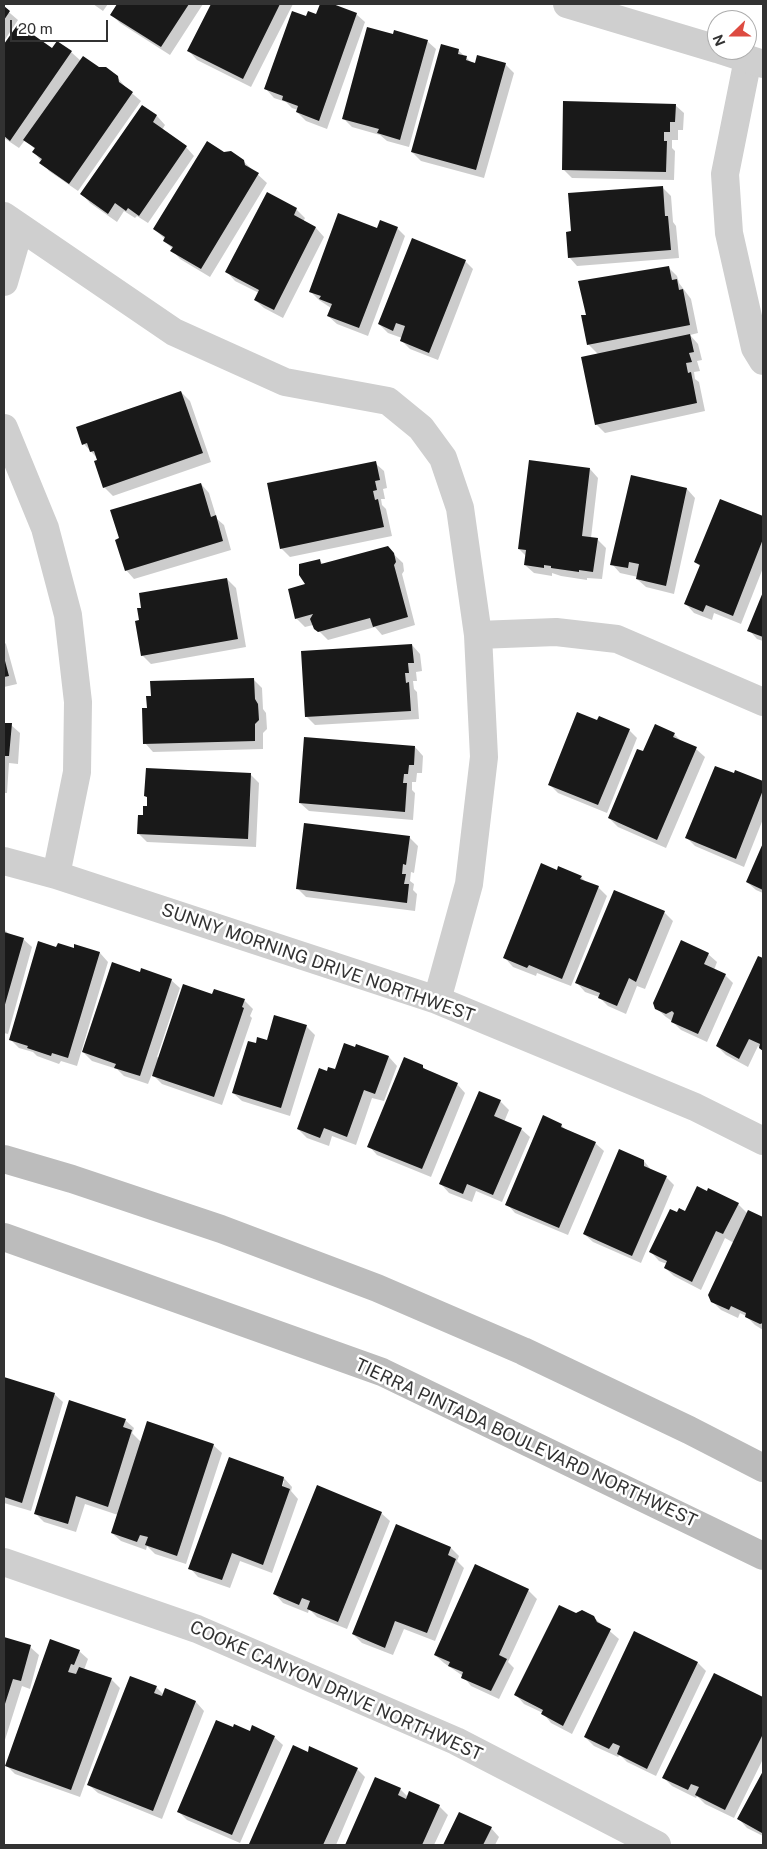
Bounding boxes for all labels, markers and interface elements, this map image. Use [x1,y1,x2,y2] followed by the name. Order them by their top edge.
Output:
[12,10,110,42] scale bar
[707,10,757,60] north arrow
[18,20,53,37] text: 20 m
[710,32,728,48] text: N
[159,899,477,1027] street label: SUNNY MORNING DRIVE NORTHWEST
[352,1354,700,1532] street label: TIERRA PINTADA BOULEVARD NORTHWEST
[186,1616,486,1766] street label: COOKE CANYON DRIVE NORTHWEST

